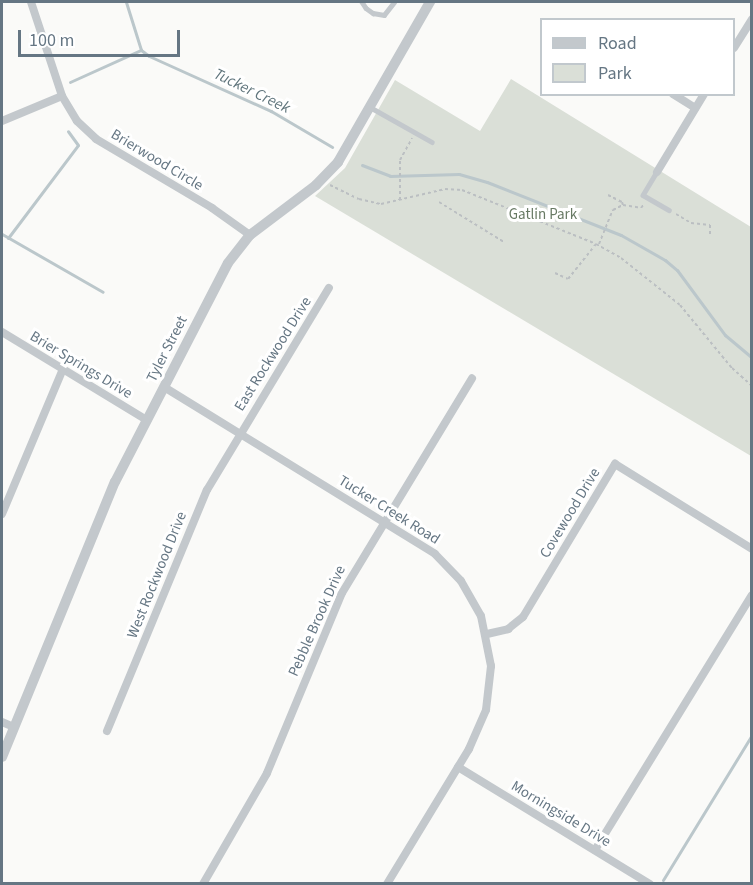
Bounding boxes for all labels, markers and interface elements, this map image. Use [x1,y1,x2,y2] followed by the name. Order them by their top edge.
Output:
[21,18,183,56] scale bar
[540,18,735,96] legend
[29,28,74,53] text: 100 m
[598,31,637,56] text: Road
[598,61,632,86] text: Park
[211,64,293,118] water label: Tucker Creek
[108,125,206,195] street label: Brierwood Circle
[509,206,577,224] park label: Gatlin Park
[231,294,315,414] street label: East Rockwood Drive
[143,313,191,385] street label: Tyler Street
[27,327,135,403] street label: Brier Springs Drive
[536,465,604,561] street label: Covewood Drive
[335,472,443,548] street label: Tucker Creek Road
[123,509,191,641] street label: West Rockwood Drive
[284,563,350,679] street label: Pebble Brook Drive
[508,777,614,851] street label: Morningside Drive

